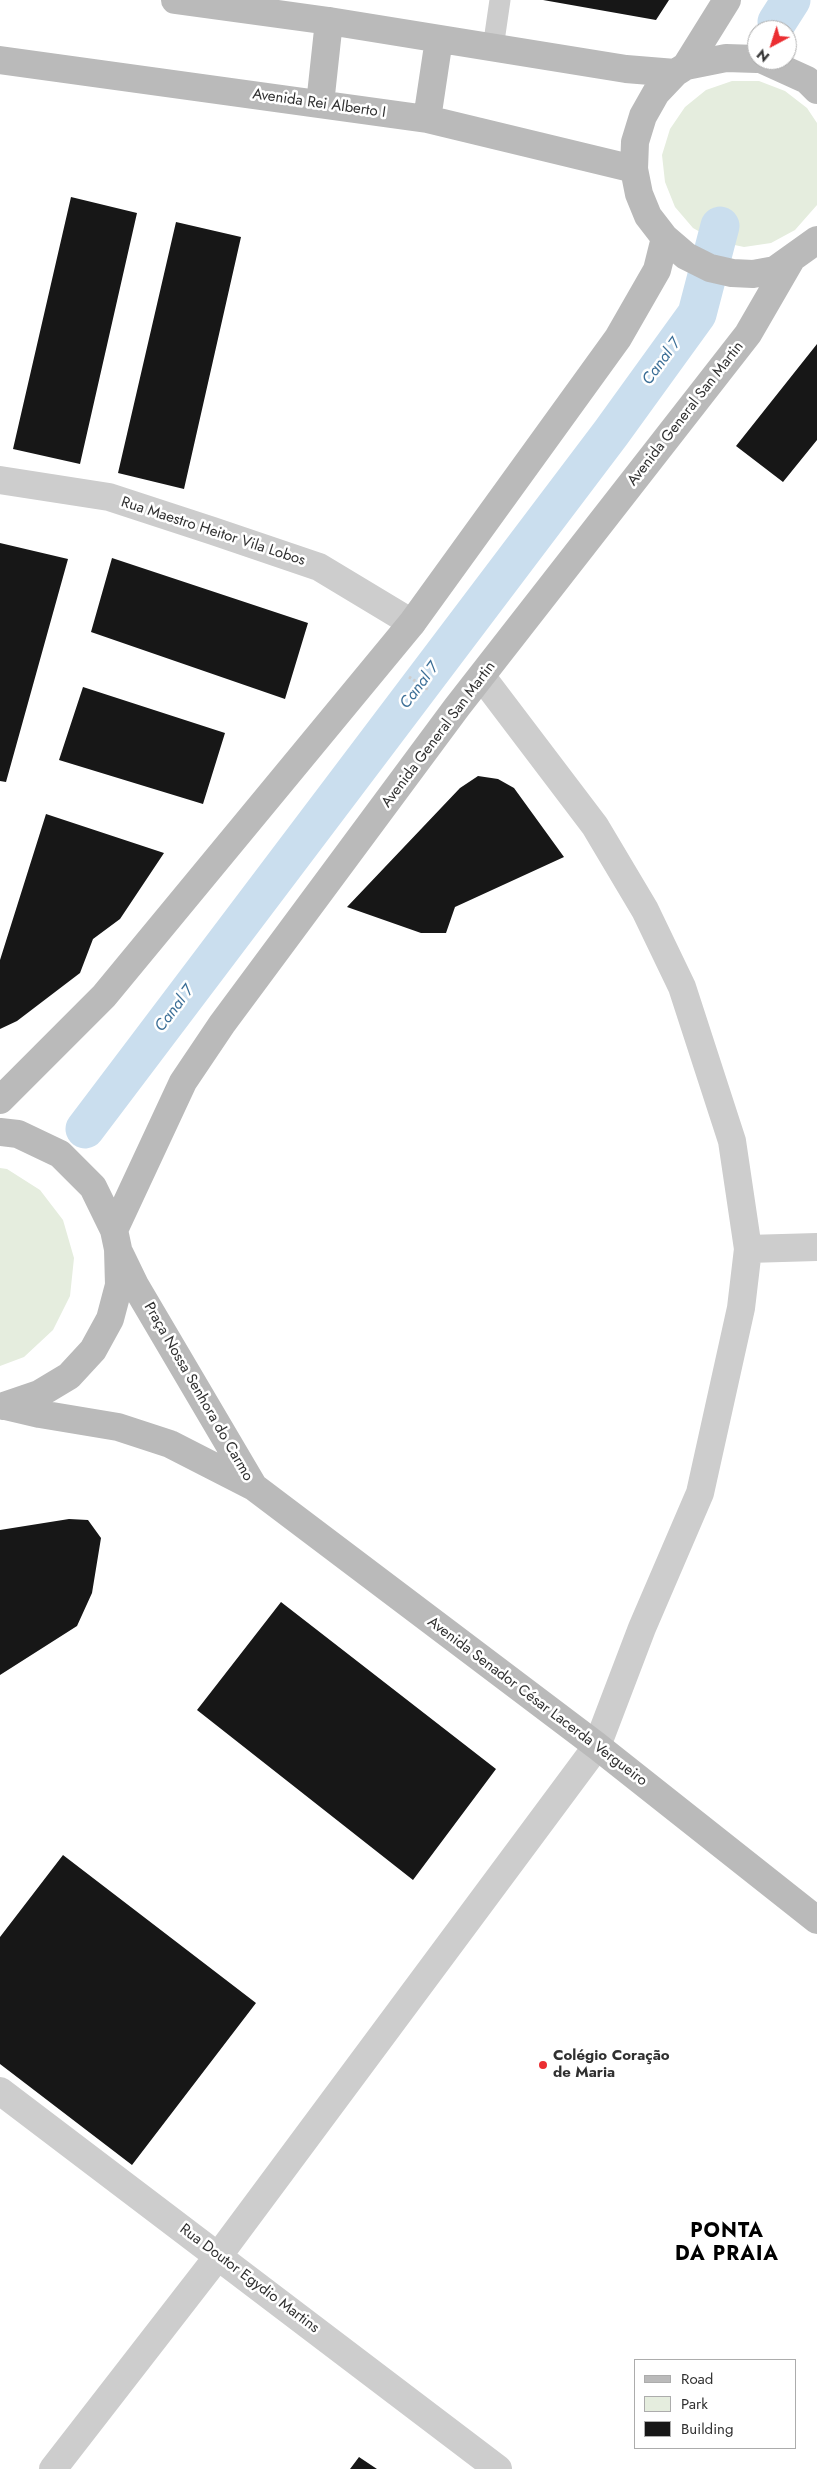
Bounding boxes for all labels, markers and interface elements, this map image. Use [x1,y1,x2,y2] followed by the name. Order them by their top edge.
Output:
[747,20,797,70] north arrow
[752,44,774,67] text: N
[251,86,387,122] street label: Avenida Rei Alberto I
[639,335,685,389] water label: Canal 7
[624,338,748,490] street label: Avenida General San Martin
[119,494,307,570] street label: Rua Maestro Heitor Vila Lobos
[378,658,500,812] street label: Avenida General San Martin
[396,659,444,713] water label: Canal 7
[151,982,199,1036] water label: Canal 7
[139,1299,257,1485] street label: Praça Nossa Senhora do Carmo
[424,1613,650,1791] street label: Avenida Senador César Lacerda Vergueiro
[553,2047,670,2082] place label: Colégio Coração de Maria
[537,2059,549,2071] marker: Colégio Coração de Maria
[674,2220,780,2267] district label: PONTA DA PRAIA
[176,2221,322,2337] street label: Rua Doutor Egydio Martins
[634,2359,797,2449] legend
[681,2368,713,2390] text: Road
[681,2393,708,2415] text: Park
[681,2418,733,2440] text: Building

